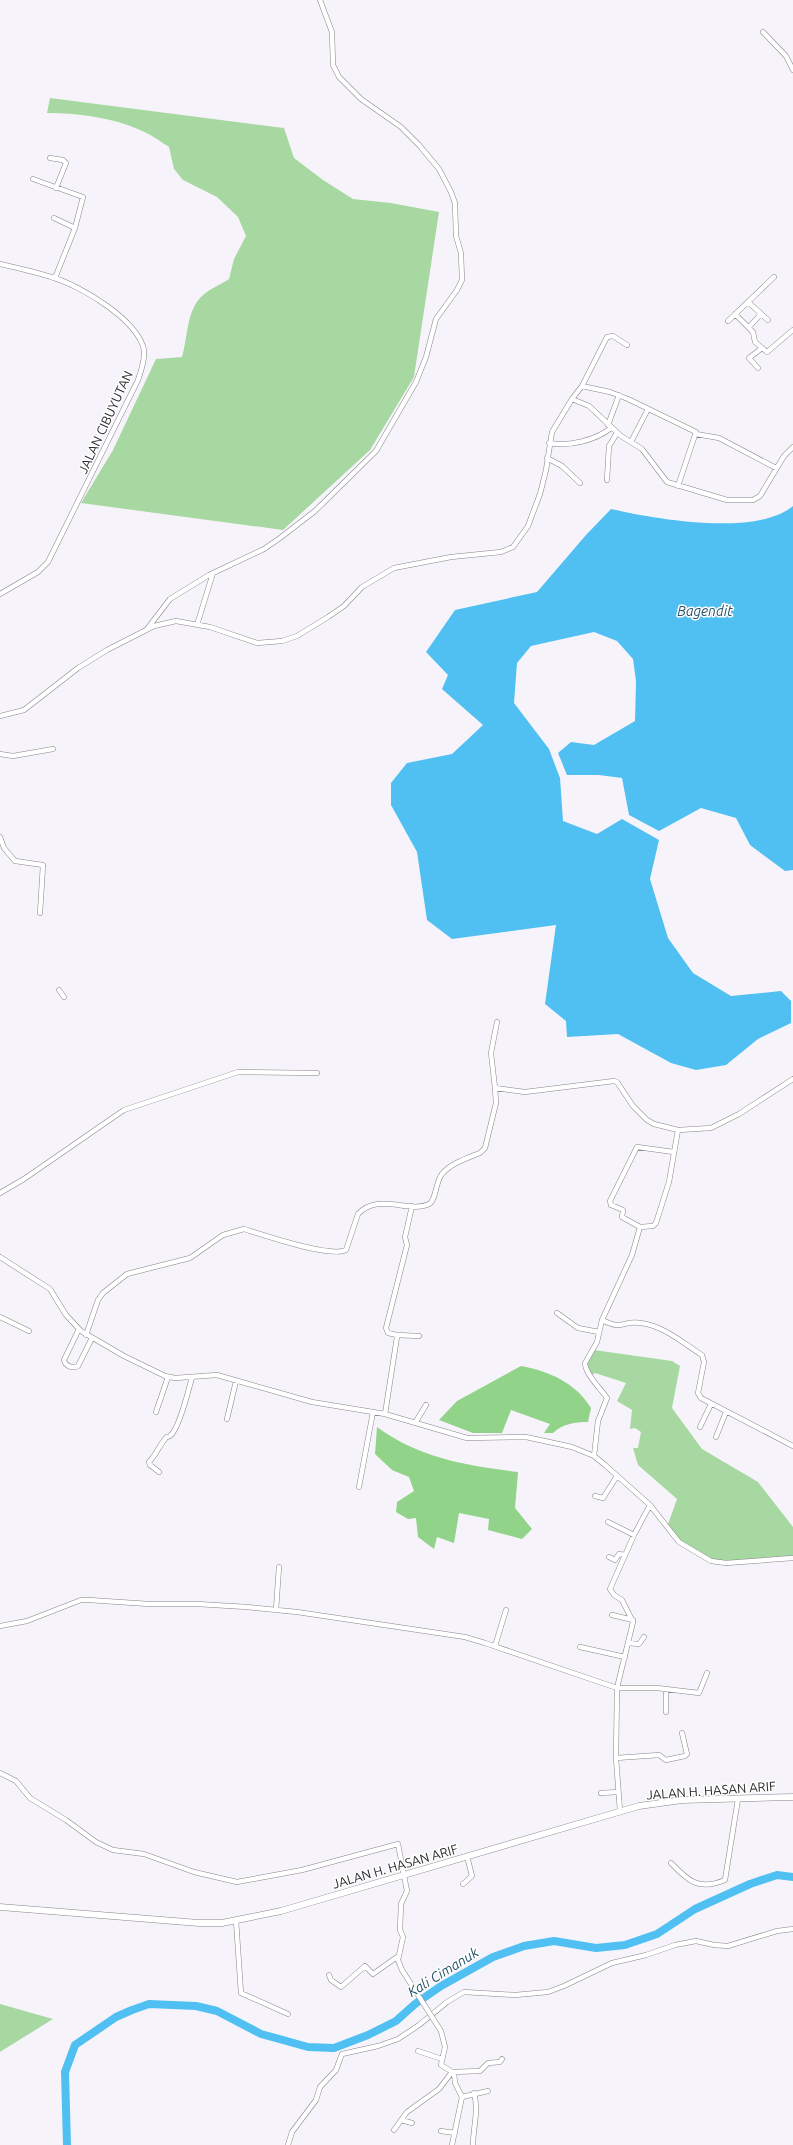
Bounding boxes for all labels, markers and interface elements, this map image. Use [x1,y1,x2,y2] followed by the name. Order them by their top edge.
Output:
[75,368,135,476] street label: JALAN CIBUYUTAN
[677,603,733,619] water label: Bagendit
[646,1778,776,1802] street label: JALAN H. HASAN ARIF
[331,1841,459,1891] street label: JALAN H. HASAN ARIF
[405,1943,482,2000] water label: Kali Cimanuk

